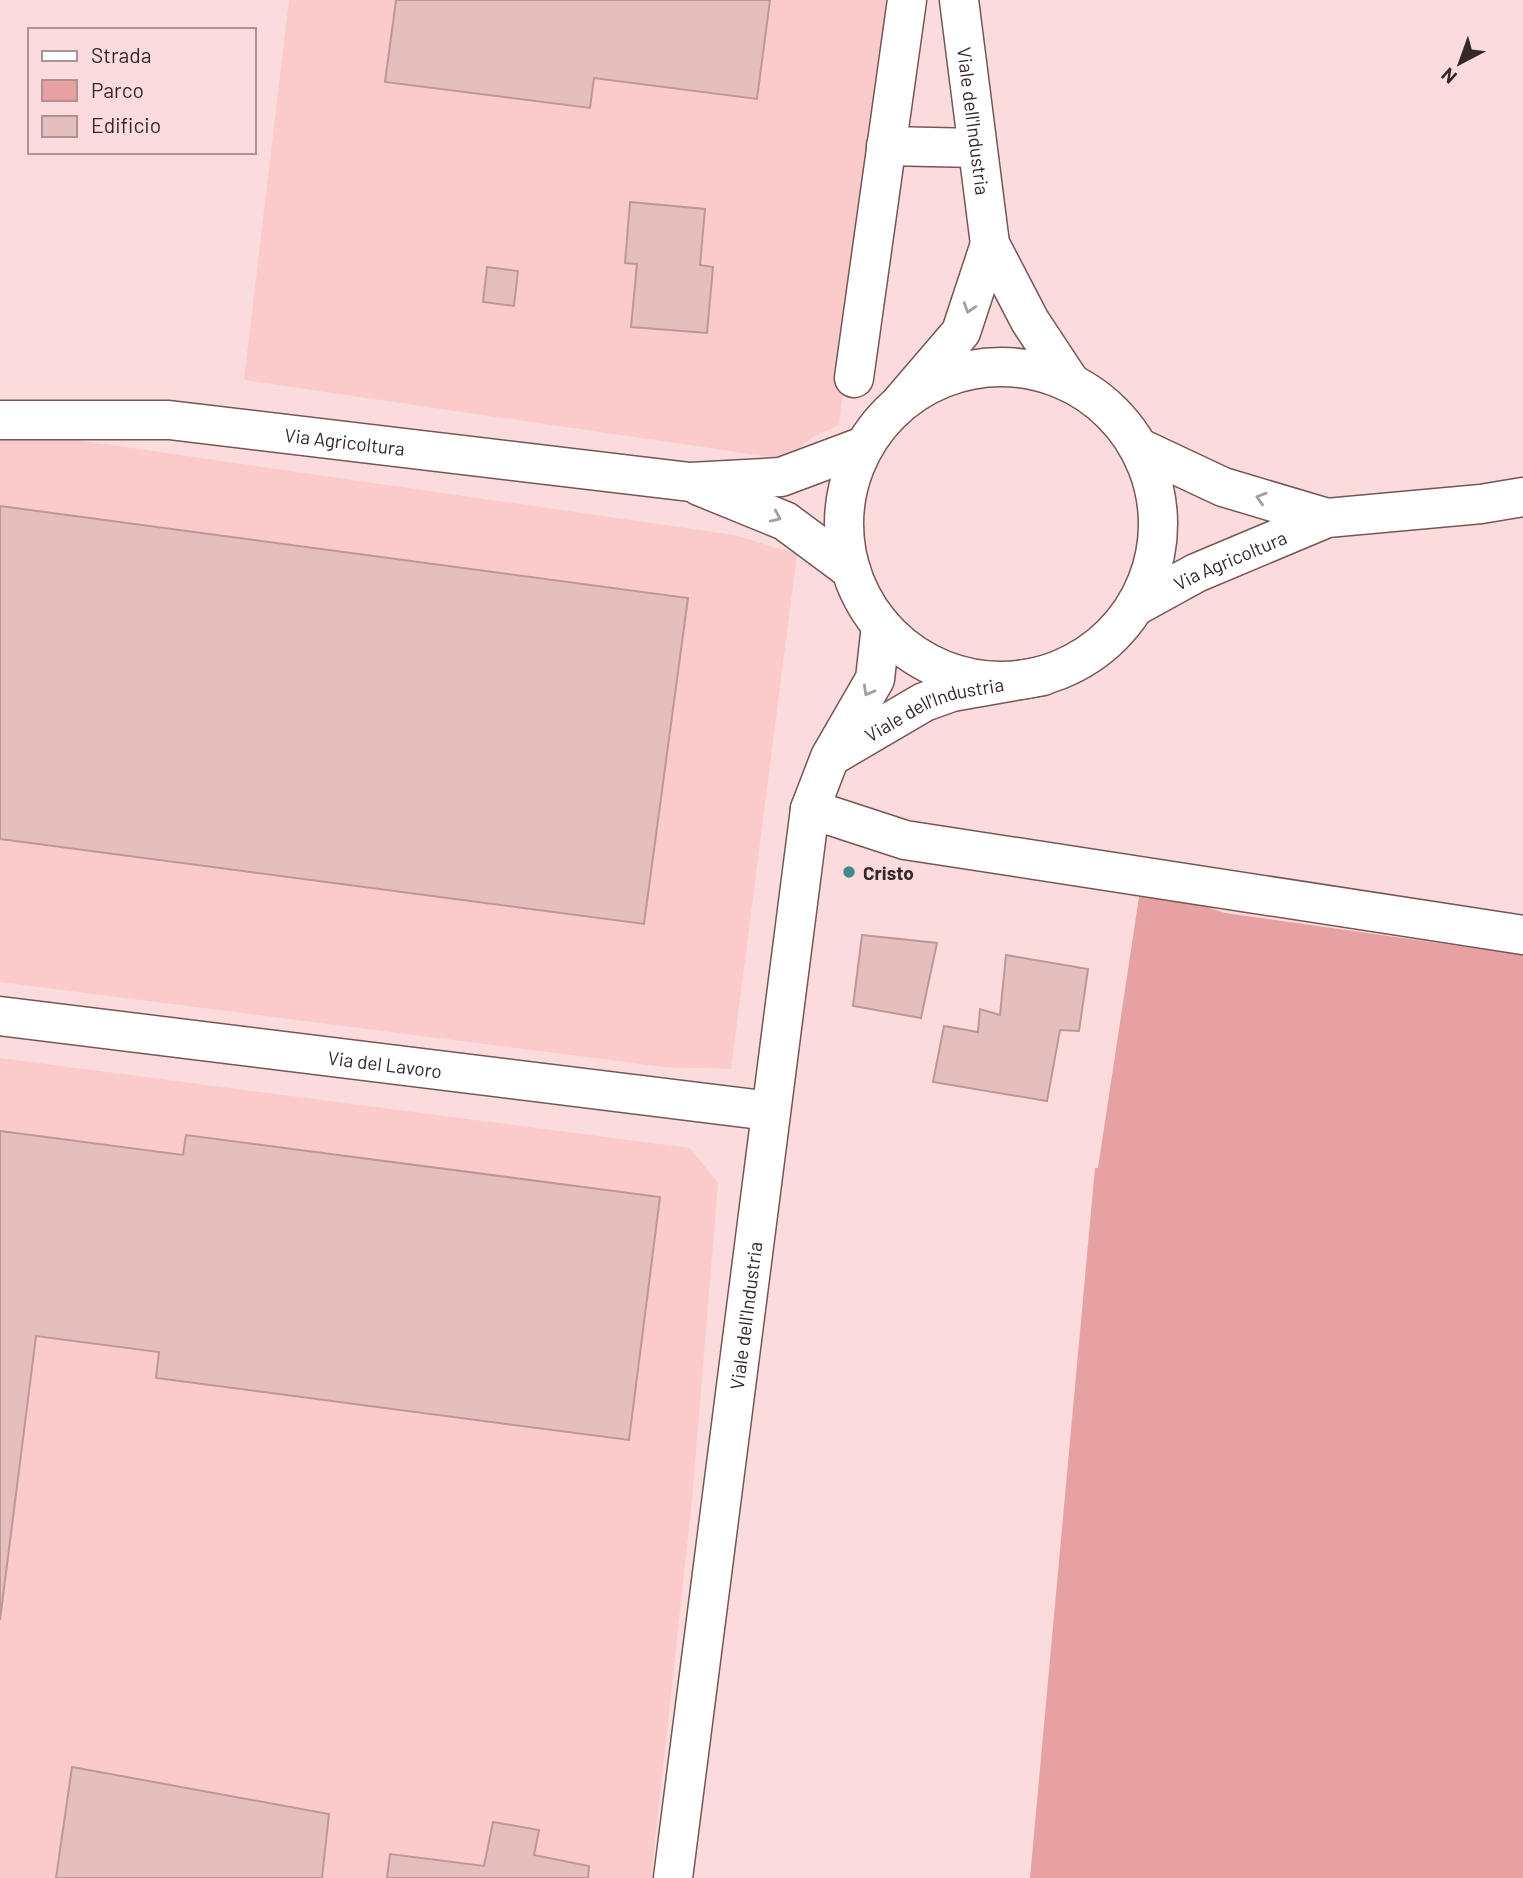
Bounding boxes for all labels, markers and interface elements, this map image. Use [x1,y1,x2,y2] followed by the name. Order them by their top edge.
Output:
[28,28,256,154] legend
[1425,28,1495,98] north arrow
[91,42,151,67] text: Strada
[954,46,995,196] street label: Viale dell'Industria
[1436,63,1461,89] text: N
[91,77,144,102] text: Parco
[91,112,161,137] text: Edificio
[963,302,977,314] one-way arrow
[283,422,406,459] street label: Via Agricoltura
[1256,492,1268,507] one-way arrow
[769,509,781,523] one-way arrow
[1169,525,1290,595] street label: Via Agricoltura
[860,672,1005,746] street label: Viale dell'Industria
[863,684,876,696] one-way arrow
[863,861,914,884] place label: Cristo
[841,864,857,880] marker: Cristo
[327,1045,444,1082] street label: Via del Lavoro
[724,1240,766,1391] street label: Viale dell'Industria

